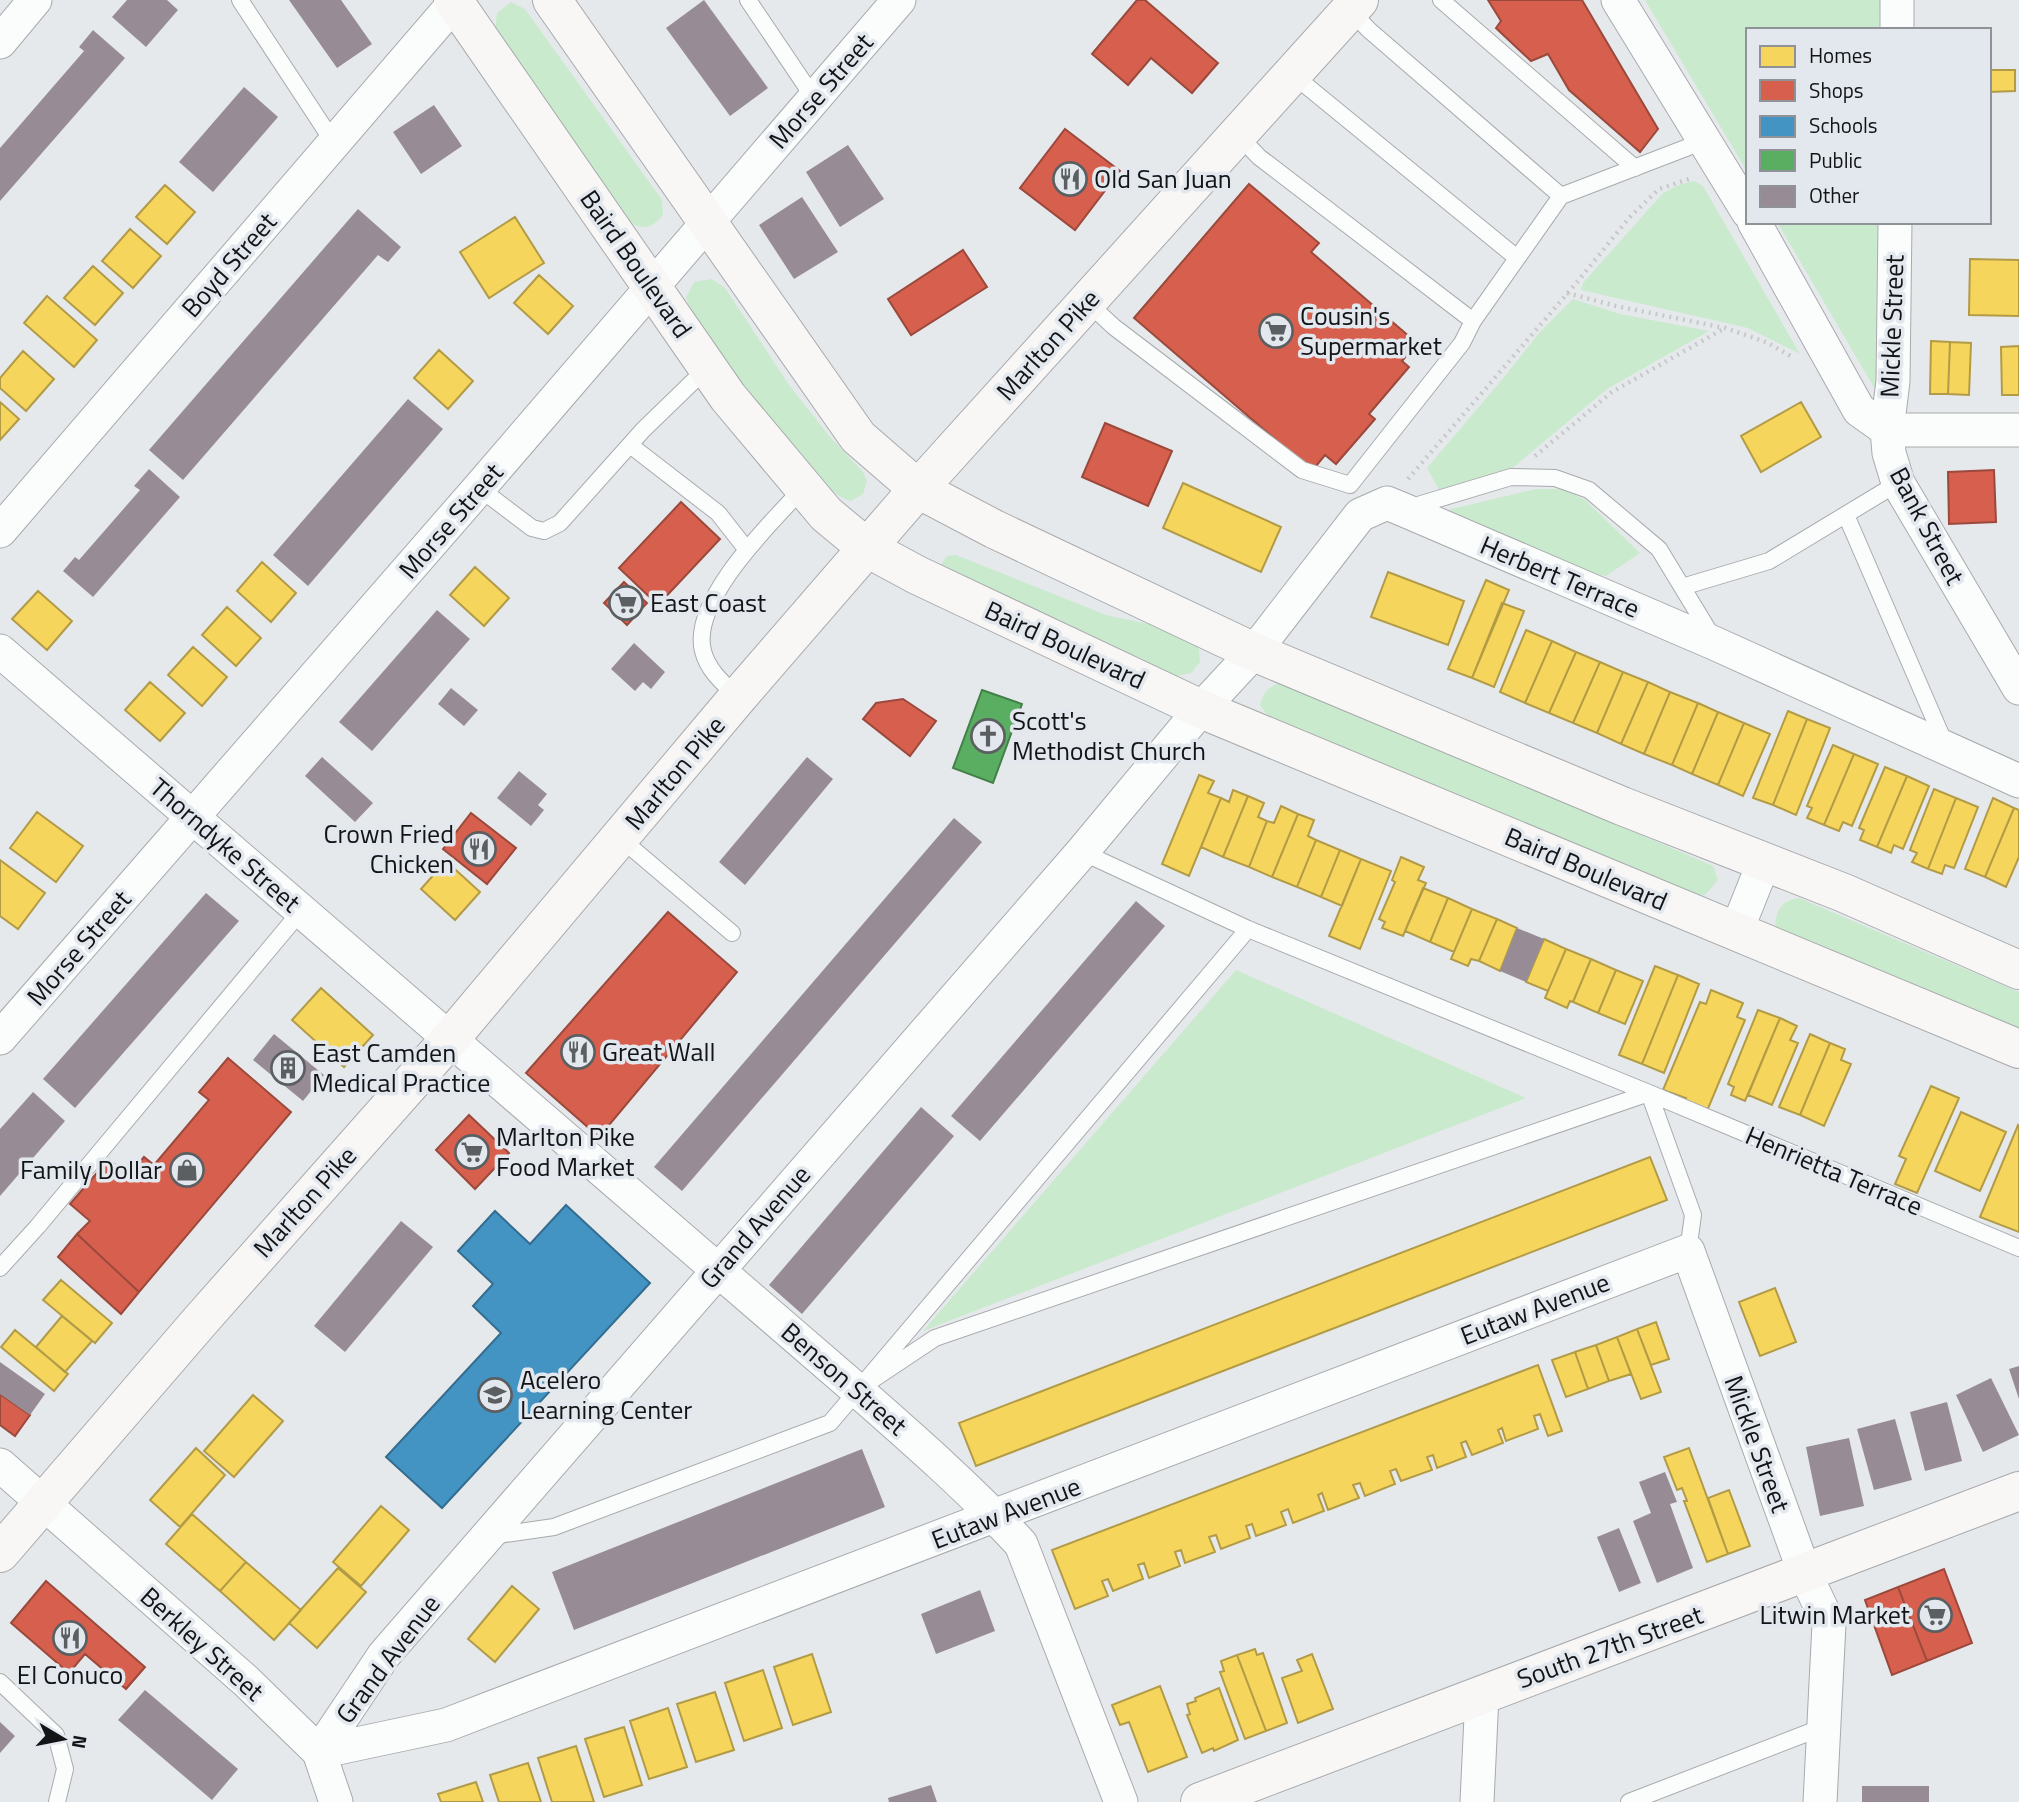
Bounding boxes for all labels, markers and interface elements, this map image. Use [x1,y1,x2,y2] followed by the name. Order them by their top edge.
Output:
[759,24,882,157] street label: Morse Street
[1746,28,1991,224] legend
[1809,39,1872,71] text: Homes
[1809,74,1864,106] text: Shops
[1809,109,1878,141] text: Schools
[1809,144,1862,176] text: Public
[1094,159,1232,198] place label: Old San Juan
[1051,160,1089,198] restaurant icon: Old San Juan
[1809,179,1859,211] text: Other
[571,182,702,346] street label: Baird Boulevard
[172,203,285,326] street label: Boyd Street
[1870,254,1913,398] street label: Mickle Street
[987,280,1109,409] street label: Marlton Pike
[1300,296,1442,365] place label: Cousin's Supermarket
[1257,312,1295,350] supermarket icon: Cousin's Supermarket
[389,454,512,587] street label: Morse Street
[1880,460,1975,592] street label: Bank Street
[1474,525,1646,628] street label: Herbert Terrace
[650,583,766,622] place label: East Coast
[607,584,645,622] supermarket icon: East Coast
[979,590,1152,699] street label: Baird Boulevard
[1012,701,1206,770] place label: Scott's Methodist Church
[615,707,734,838] street label: Marlton Pike
[969,717,1007,755] church icon: Scott's Methodist Church
[141,768,309,921] street label: Thorndyke Street
[323,814,454,883] place label: Crown Fried Chicken
[1499,817,1673,920] street label: Baird Boulevard
[460,830,498,868] restaurant icon: Crown Fried Chicken
[17,881,140,1014] street label: Morse Street
[602,1032,715,1071] place label: Great Wall
[312,1033,490,1102] place label: East Camden Medical Practice
[559,1033,597,1071] restaurant icon: Great Wall
[269,1049,307,1087] building icon: East Camden Medical Practice
[1740,1116,1929,1225] street label: Henrietta Terrace
[496,1117,635,1186] place label: Marlton Pike Food Market
[453,1133,491,1171] supermarket icon: Marlton Pike Food Market
[244,1137,366,1266] street label: Marlton Pike
[20,1150,162,1189] place label: Family Dollar
[168,1151,206,1189] shop icon: Family Dollar
[690,1156,819,1297] street label: Grand Avenue
[1455,1262,1615,1355] street label: Eutaw Avenue
[773,1313,916,1444] street label: Benson Street
[520,1360,692,1429] place label: Acelero Learning Center
[1715,1370,1800,1518] street label: Mickle Street
[476,1376,514,1414] school or university icon: Acelero Learning Center
[926,1466,1086,1559] street label: Eutaw Avenue
[132,1577,273,1710] street label: Berkley Street
[326,1586,449,1731] street label: Grand Avenue
[1511,1595,1708,1698] street label: South 27th Street
[1759,1595,1910,1634] place label: Litwin Market
[1916,1596,1954,1634] supermarket icon: Litwin Market
[51,1619,89,1657] restaurant icon: El Conuco
[17,1655,123,1694] place label: El Conuco
[28,1704,98,1774] north arrow
[65,1733,96,1751] text: N

